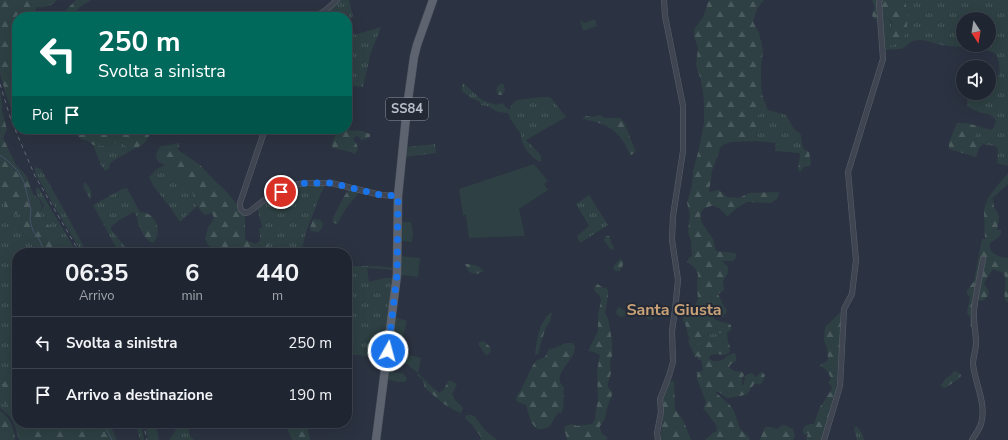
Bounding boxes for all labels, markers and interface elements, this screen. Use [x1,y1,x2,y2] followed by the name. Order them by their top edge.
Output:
[956,12,996,52] north arrow
[956,12,996,100] map controls
[98,23,181,61] text: 250 m
[32,28,84,80] icon: left
[98,59,226,83] text: Svolta a sinistra
[956,60,996,100] button: sound
[386,98,428,120] road number: SS84
[61,104,83,126] icon: arrive
[32,105,53,125] text: Poi
[264,175,298,209] pin
[270,181,292,203] icon: arrive
[65,257,128,289] text: 06:35
[185,257,199,289] text: 6
[256,257,299,289] text: 440
[79,287,115,305] text: Arrivo
[181,287,203,305] text: min
[272,287,283,305] text: m
[626,299,722,321] district label: Santa Giusta
[367,330,409,372] position arrow
[32,332,54,354] icon: left
[66,333,177,353] text: Svolta a sinistra
[288,333,332,353] text: 250 m
[32,384,54,406] icon: arrive
[66,385,213,405] text: Arrivo a destinazione
[288,385,332,405] text: 190 m

